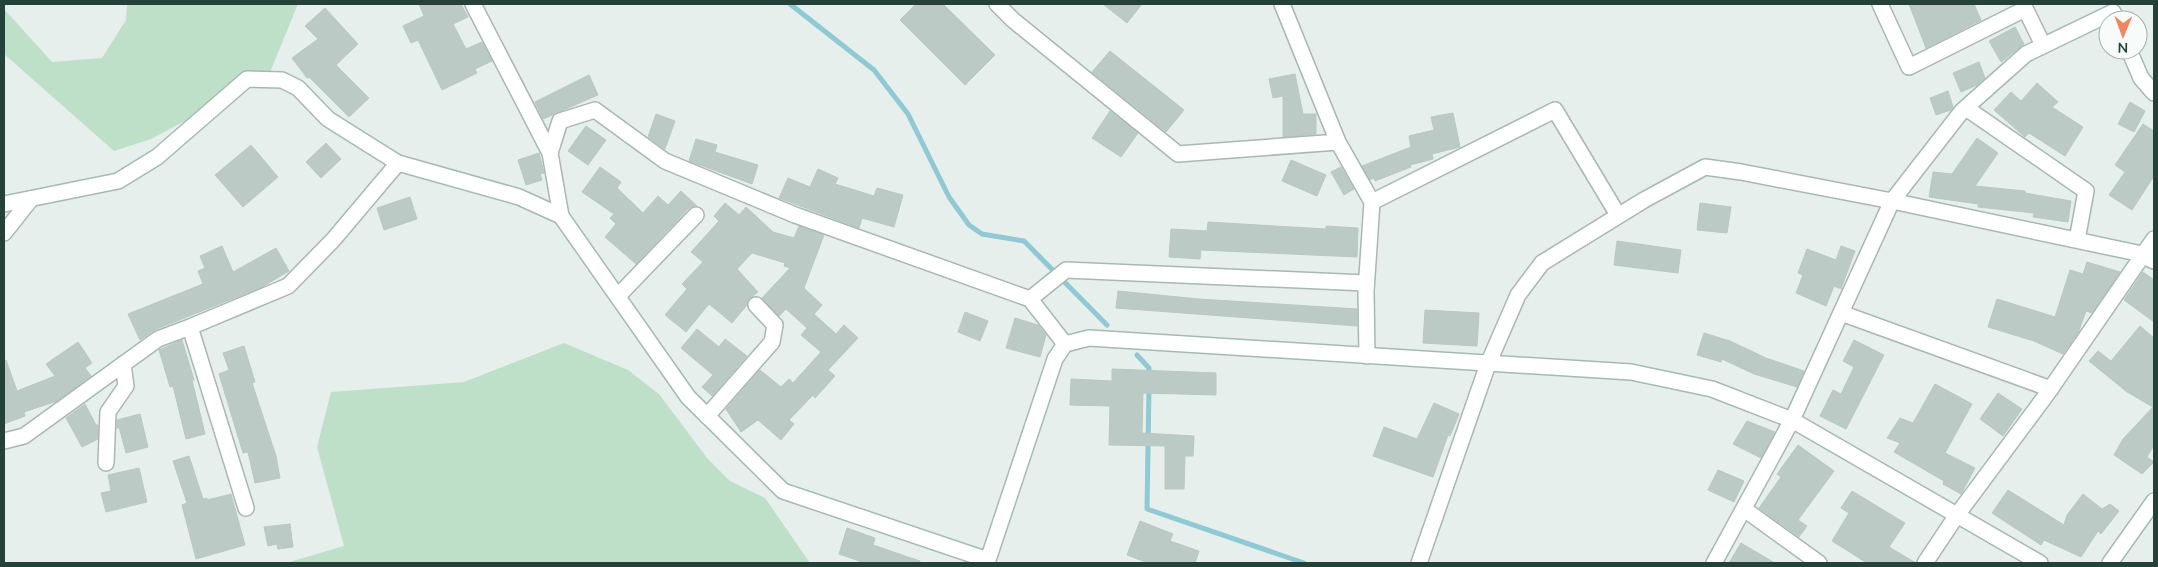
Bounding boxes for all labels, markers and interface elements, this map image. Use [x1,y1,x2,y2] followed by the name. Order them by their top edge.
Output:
[2098,10,2148,60] north arrow
[2117,39,2128,57] text: N

